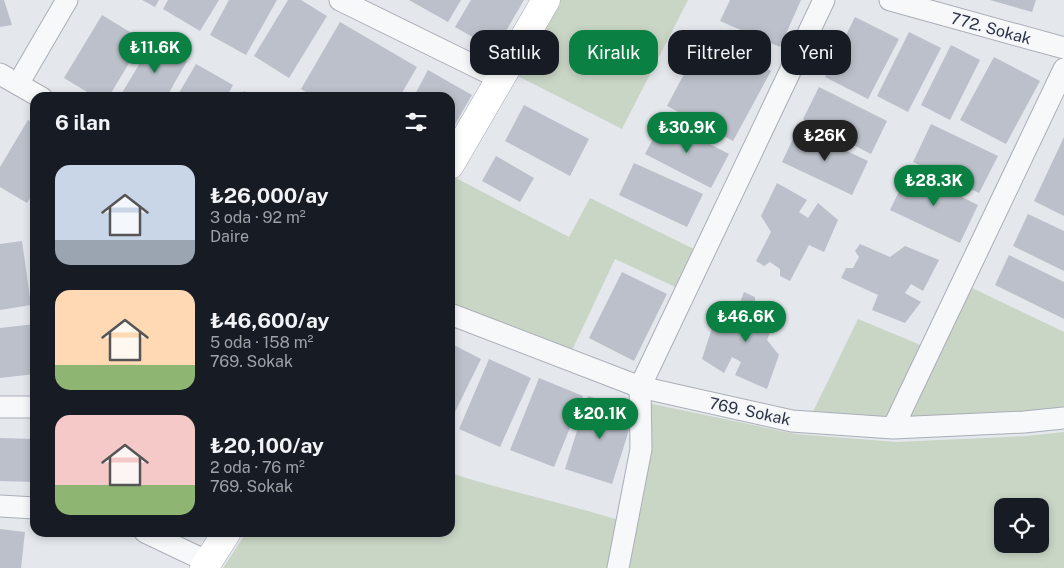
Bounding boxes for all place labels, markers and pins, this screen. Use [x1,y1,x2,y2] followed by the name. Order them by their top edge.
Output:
[114,32,196,74] pin: ₺11.6K
[646,112,728,154] pin: ₺30.9K
[795,120,855,162] pin: ₺26K
[893,164,975,207] pin: ₺28.3K
[705,300,787,343] pin: ₺46.6K
[559,398,641,440] pin: ₺20.1K

